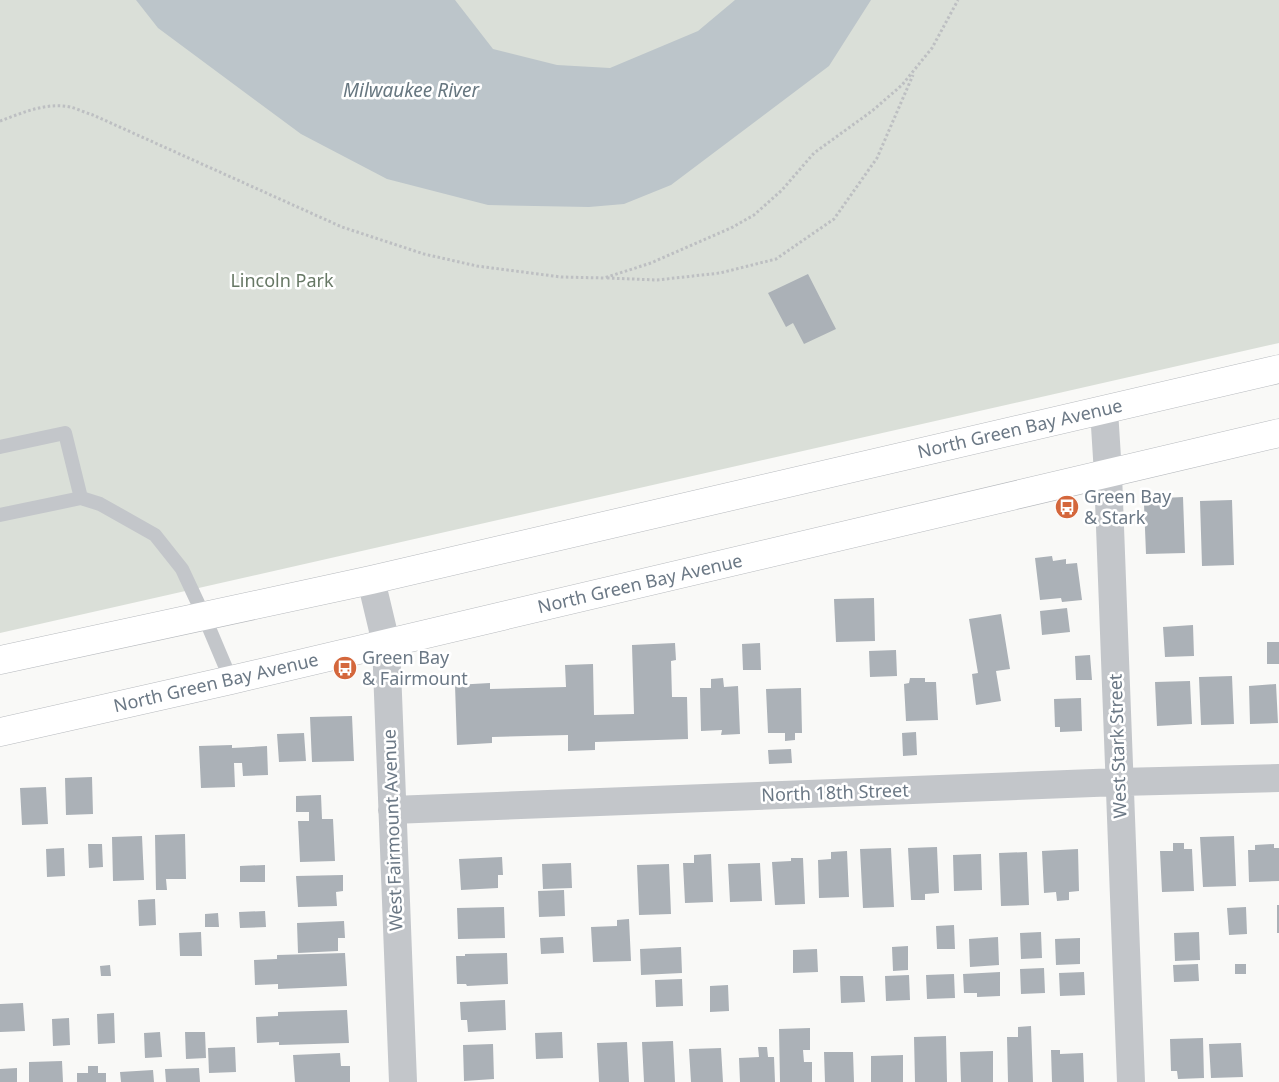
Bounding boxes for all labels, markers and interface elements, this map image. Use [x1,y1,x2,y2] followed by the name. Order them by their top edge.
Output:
[343,77,480,103] water label: Milwaukee River
[230,268,334,292] park label: Lincoln Park
[915,393,1125,463] street label: North Green Bay Avenue
[1084,484,1172,529] place label: Green Bay & Stark
[1054,494,1080,520] bus stop icon: Green Bay & Stark
[535,548,745,618] street label: North Green Bay Avenue
[362,645,468,690] place label: Green Bay & Fairmount
[111,647,321,717] street label: North Green Bay Avenue
[332,655,358,681] bus stop icon: Green Bay & Fairmount
[1102,673,1132,819] street label: West Stark Street
[376,729,408,931] street label: West Fairmount Avenue
[761,777,910,807] street label: North 18th Street

